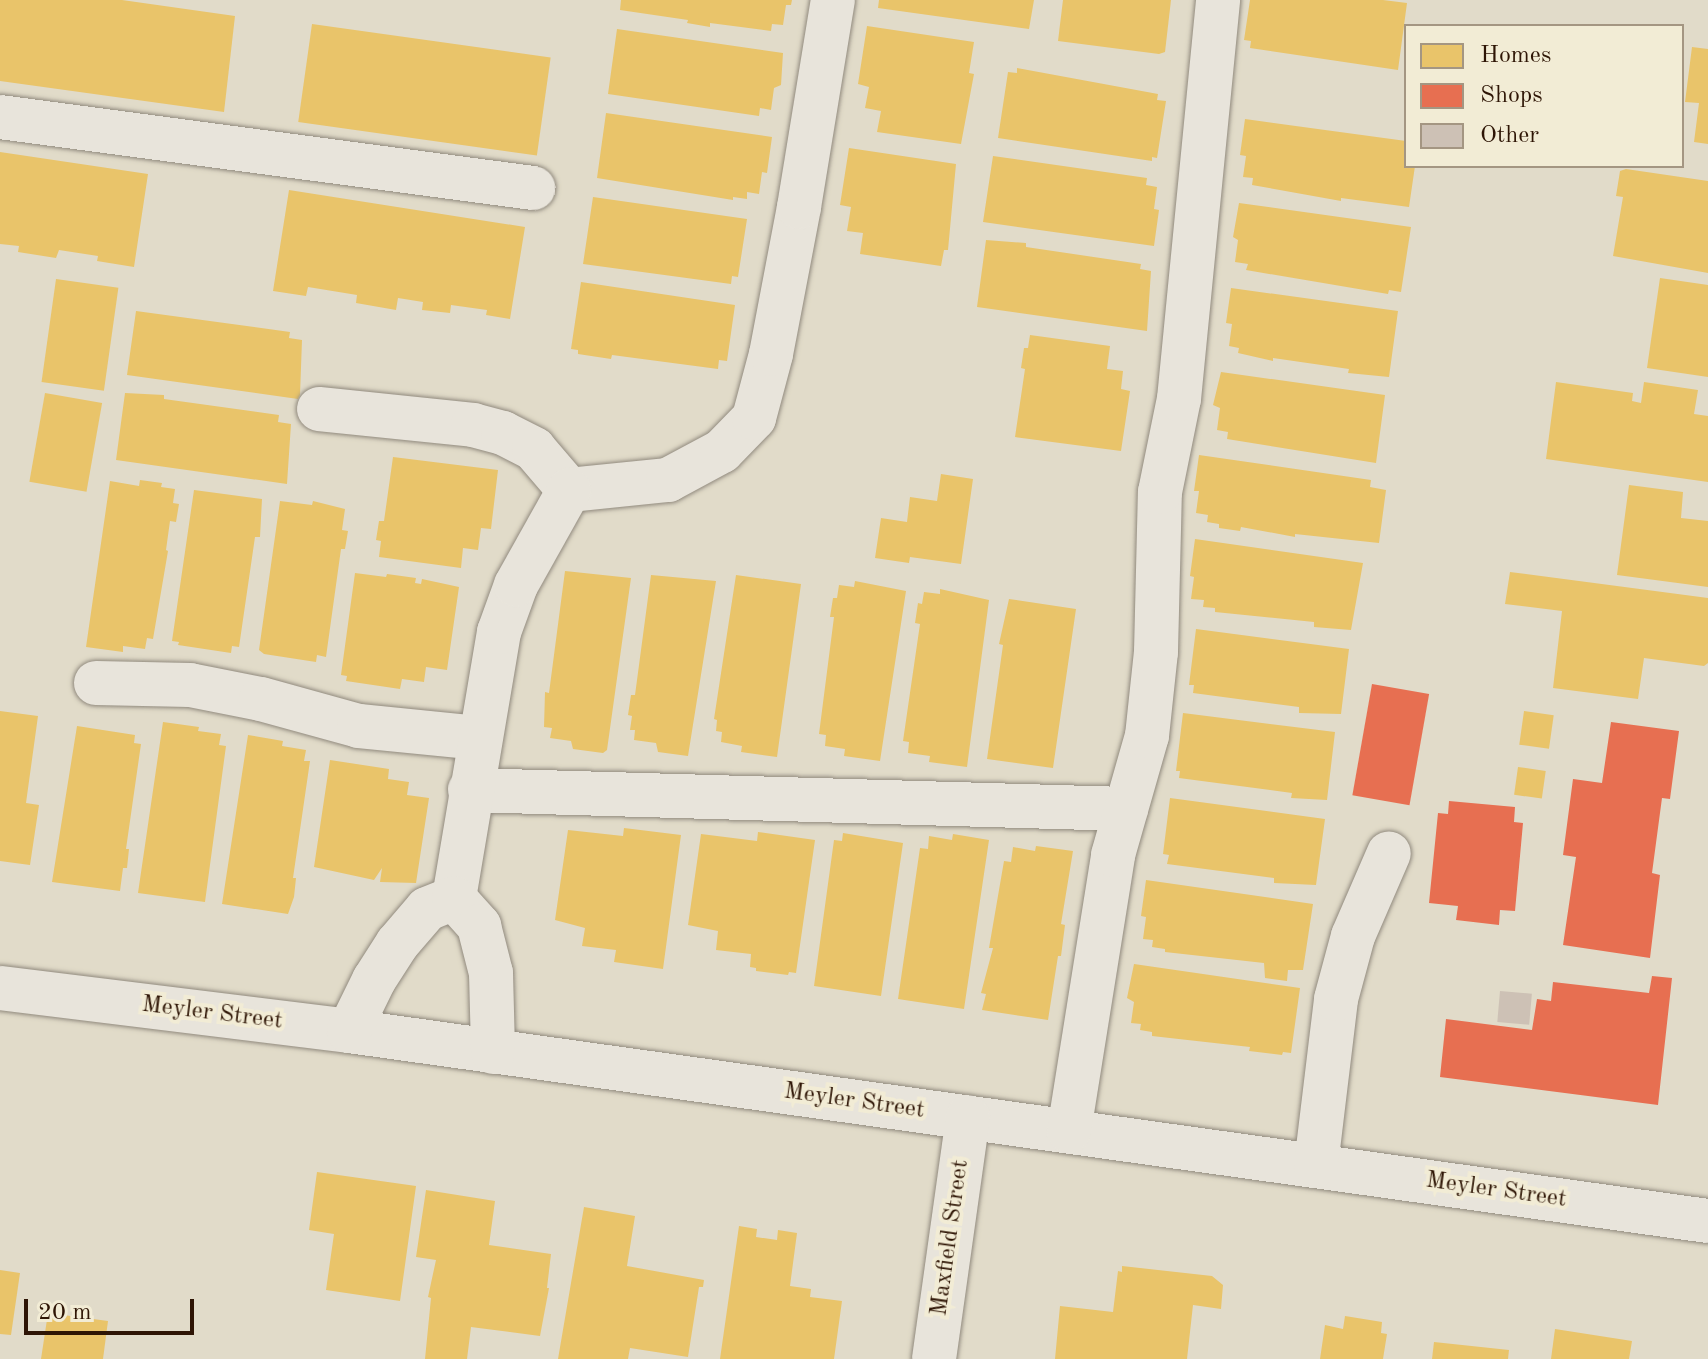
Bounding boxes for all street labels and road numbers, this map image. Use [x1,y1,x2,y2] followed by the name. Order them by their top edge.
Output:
[140,991,284,1037] street label: Meyler Street
[782,1078,926,1126] street label: Meyler Street
[926,1158,976,1318] street label: Maxfield Street
[1424,1167,1568,1215] street label: Meyler Street

